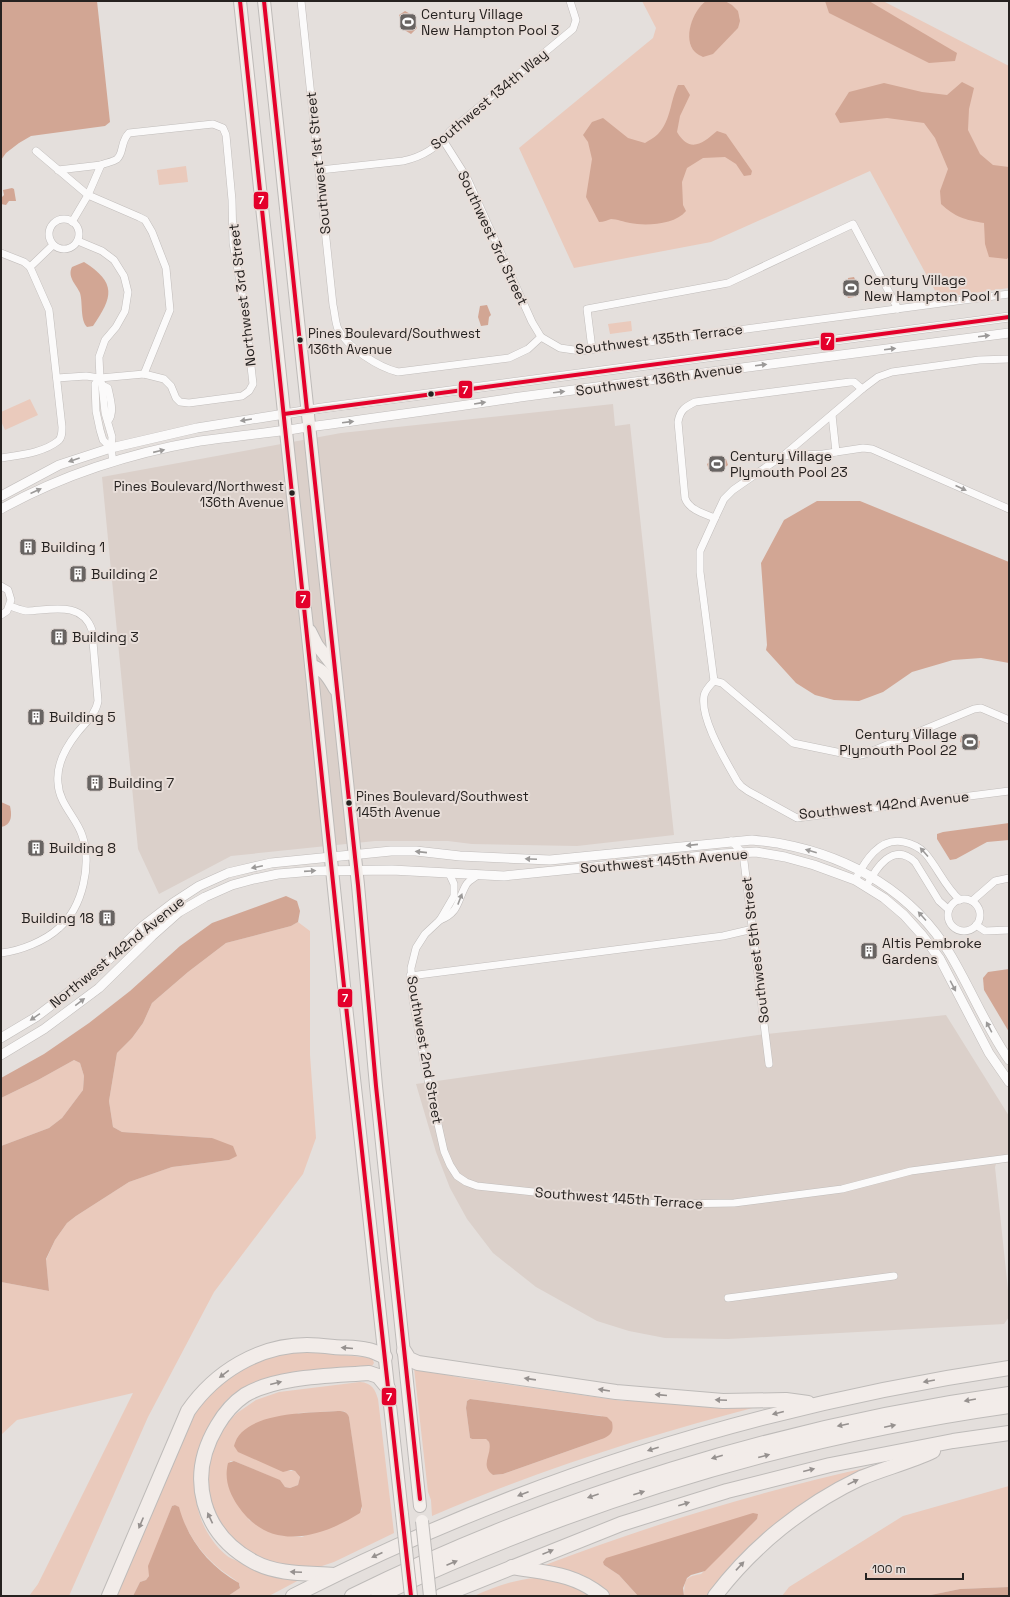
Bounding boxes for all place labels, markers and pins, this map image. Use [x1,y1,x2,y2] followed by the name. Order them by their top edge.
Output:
[421,5,559,39] place label: Century Village New Hampton Pool 3
[398,12,418,32] sports icon: Century Village New Hampton Pool 3
[864,271,1000,305] place label: Century Village New Hampton Pool 1
[841,278,861,298] sports icon: Century Village New Hampton Pool 1
[308,325,481,358] place label: Pines Boulevard/Southwest 136th Avenue
[295,335,305,345] marker: Pines Boulevard/Southwest 136th Avenue
[426,389,436,399] unlabelled marker
[730,447,848,481] place label: Century Village Plymouth Pool 23
[707,454,727,474] sports icon: Century Village Plymouth Pool 23
[114,478,284,511] place label: Pines Boulevard/Northwest 136th Avenue
[287,488,297,498] marker: Pines Boulevard/Northwest 136th Avenue
[18,537,38,557] building icon: Building 1
[41,538,105,556] place label: Building 1
[68,564,88,584] building icon: Building 2
[91,565,158,583] place label: Building 2
[49,627,69,647] building icon: Building 3
[72,628,139,646] place label: Building 3
[26,707,46,727] building icon: Building 5
[49,708,116,726] place label: Building 5
[839,725,957,759] place label: Century Village Plymouth Pool 22
[960,732,980,752] sports icon: Century Village Plymouth Pool 22
[85,773,105,793] building icon: Building 7
[108,774,174,792] place label: Building 7
[356,788,529,821] place label: Pines Boulevard/Southwest 145th Avenue
[344,798,354,808] marker: Pines Boulevard/Southwest 145th Avenue
[26,838,46,858] building icon: Building 8
[49,839,116,857] place label: Building 8
[97,908,117,928] building icon: Building 18
[21,909,94,927] place label: Building 18
[882,934,982,968] place label: Altis Pembroke Gardens
[859,941,879,961] building icon: Altis Pembroke Gardens

